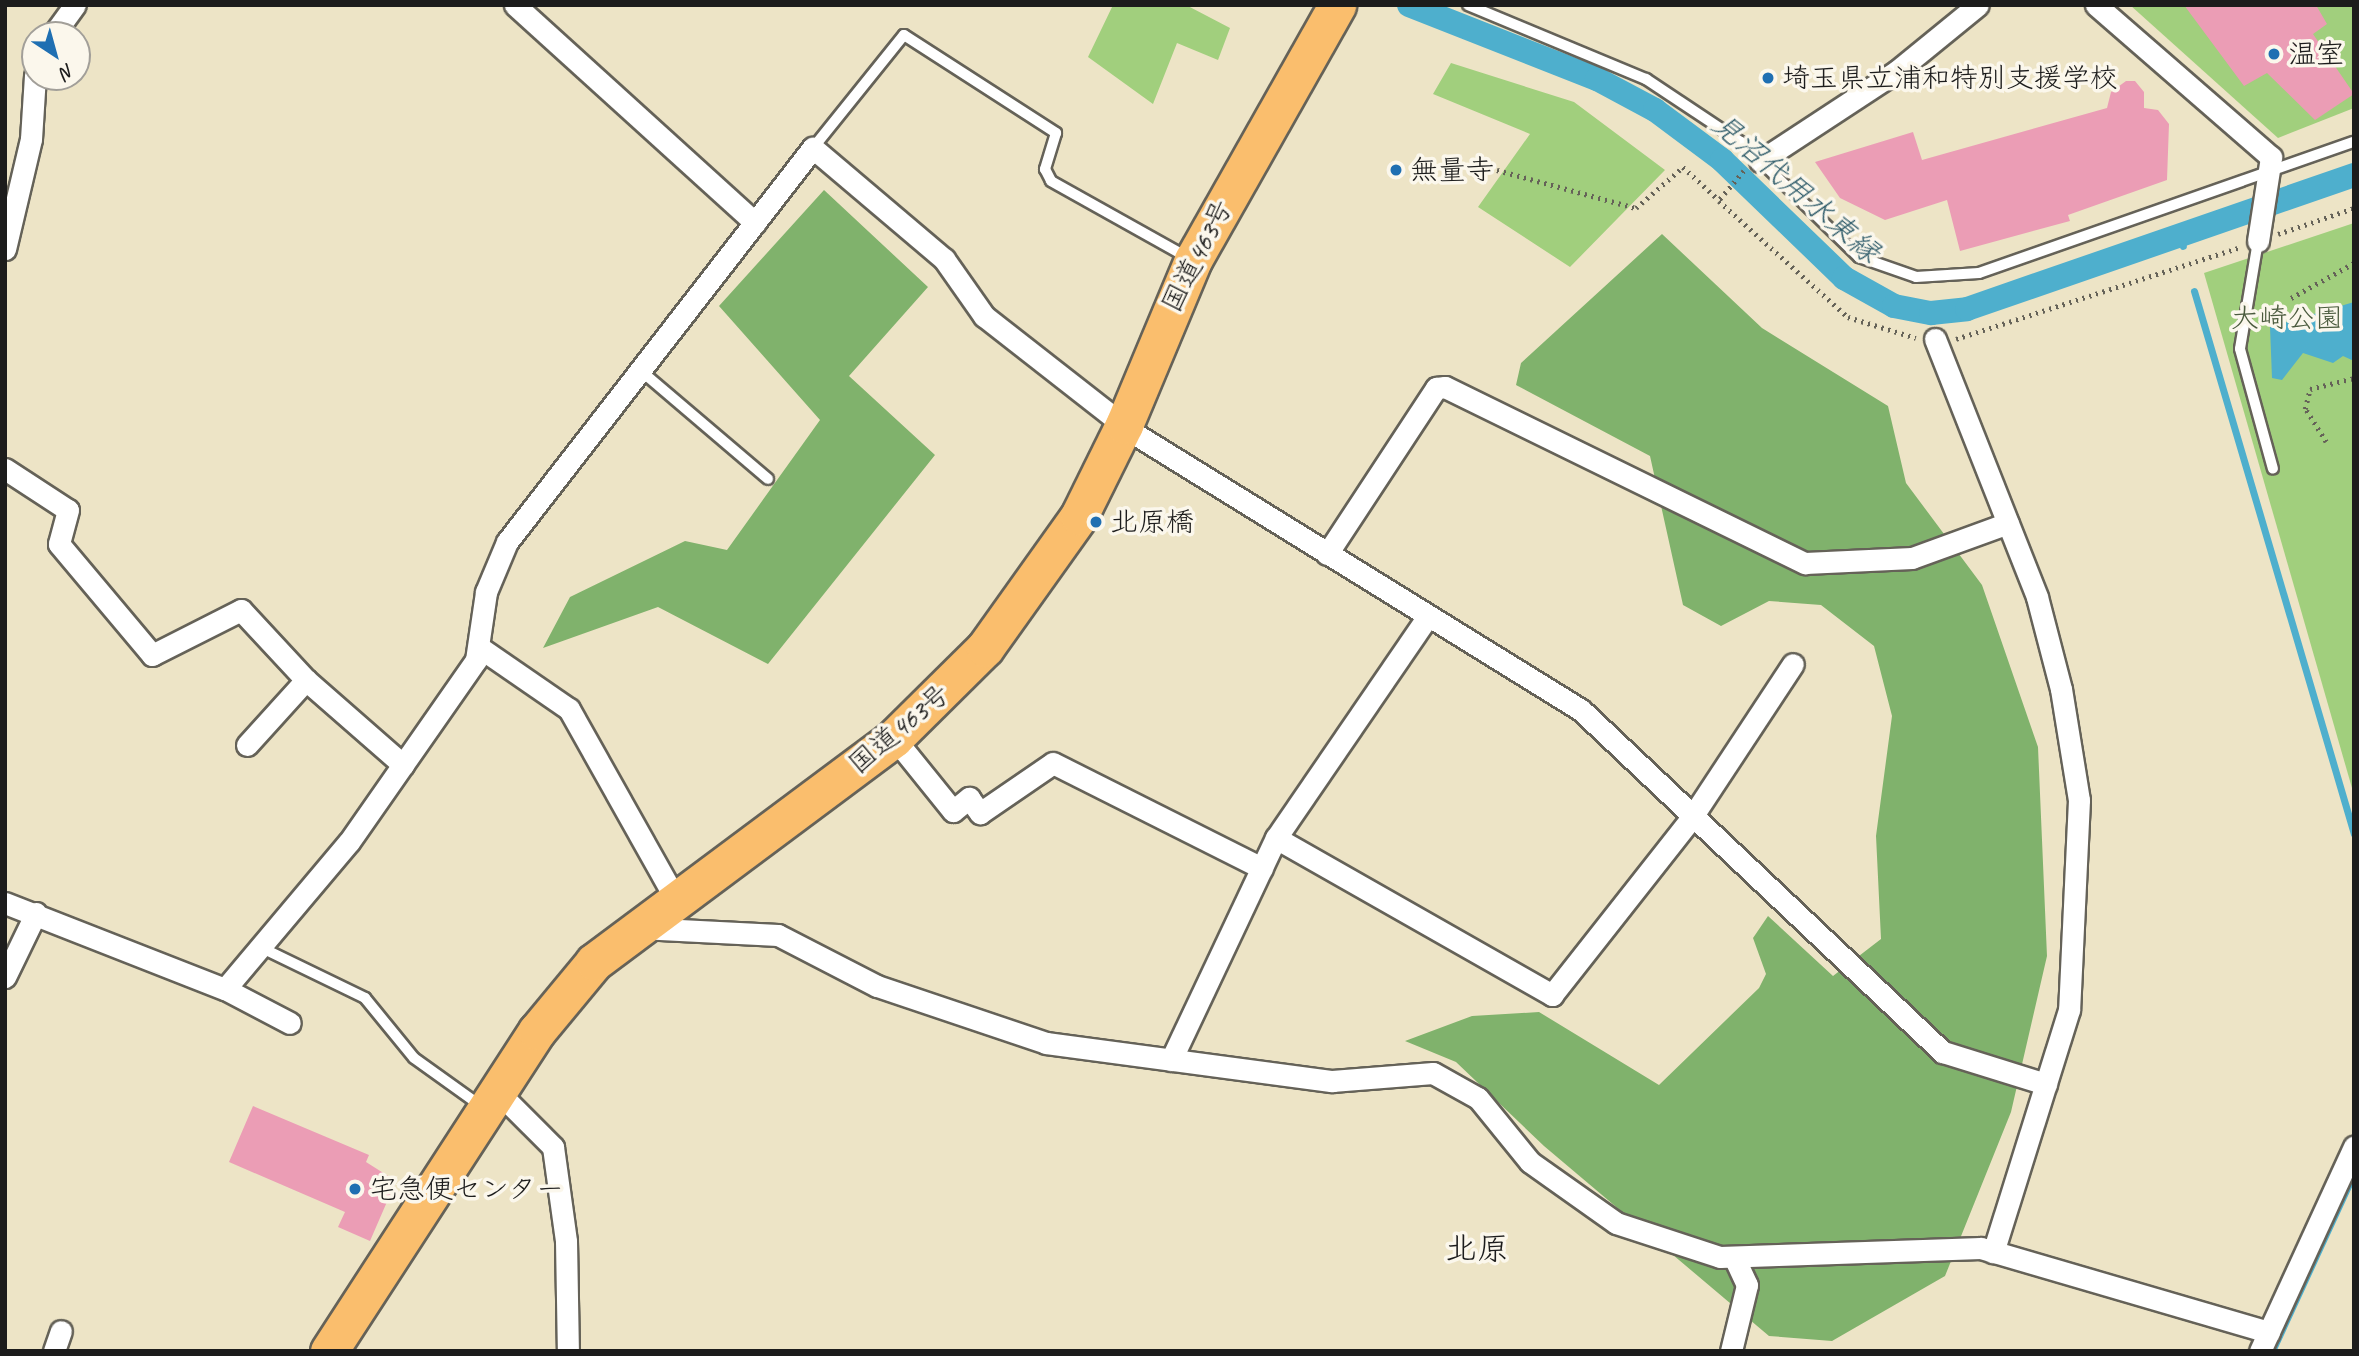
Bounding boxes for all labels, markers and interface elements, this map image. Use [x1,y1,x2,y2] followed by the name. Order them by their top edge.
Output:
[21,21,91,91] north arrow
[2288,37,2344,71] place label: 温室
[2266,46,2282,62] marker: 温室
[55,58,79,85] text: N
[1782,61,2118,95] place label: 埼玉県立浦和特別支援学校
[1760,70,1776,86] marker: 埼玉県立浦和特別支援学校
[1705,106,1887,270] water label: 見沼代用水東縁
[1410,153,1494,187] place label: 無量寺
[1388,162,1404,178] marker: 無量寺
[1154,194,1240,318] street label: 国道463号
[2231,301,2343,335] park label: 大崎公園
[1110,505,1194,539] place label: 北原橋
[1088,514,1104,530] marker: 北原橋
[842,677,956,781] street label: 国道463号
[369,1172,565,1206] place label: 宅急便センター
[347,1181,363,1197] marker: 宅急便センター
[1445,1230,1509,1268] district label: 北原

